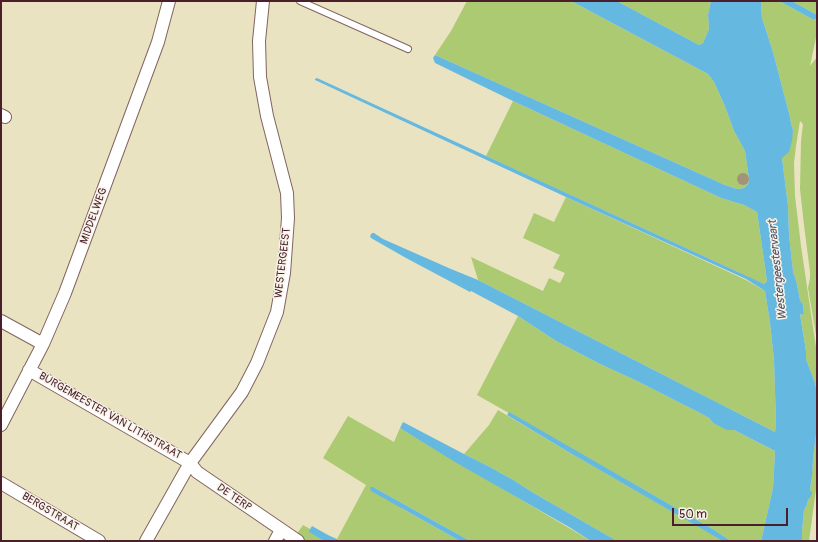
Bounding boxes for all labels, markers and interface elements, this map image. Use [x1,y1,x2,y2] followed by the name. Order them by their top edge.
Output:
[78,186,110,246] street label: MIDDELWEG
[766,219,790,321] water label: Westergeestervaart
[272,227,294,299] street label: WESTERGEEST
[36,370,184,462] street label: BURGEMEESTER VAN LITHSTRAAT
[214,481,254,515] street label: DE TERP
[19,490,81,534] street label: BERGSTRAAT
[674,500,790,526] scale bar
[679,507,707,522] text: 50 m

